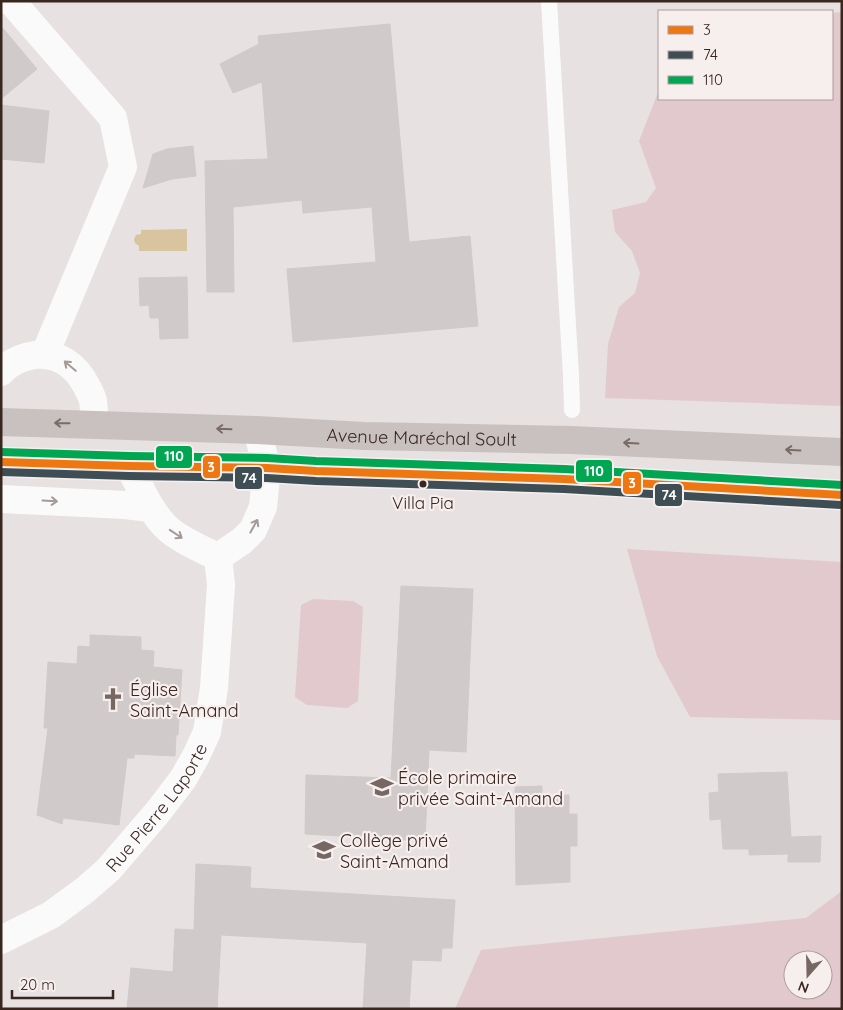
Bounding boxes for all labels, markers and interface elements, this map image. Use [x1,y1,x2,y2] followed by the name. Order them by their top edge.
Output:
[658,10,833,100] legend
[703,20,711,39] text: 3
[703,45,718,64] text: 74
[703,70,723,89] text: 110
[63,360,76,371] one-way arrow
[54,419,70,428] one-way arrow
[326,422,517,450] street label: Avenue Maréchal Soult
[217,424,233,433] one-way arrow
[623,438,639,447] one-way arrow
[155,445,193,469] line badge: 110
[785,446,801,455] one-way arrow
[164,447,184,465] text: 110
[202,455,221,479] line badge: 3
[207,458,215,476] text: 3
[575,459,613,483] line badge: 110
[584,462,604,480] text: 110
[234,466,263,490] line badge: 74
[241,469,257,487] text: 74
[622,471,642,495] line badge: 3
[628,474,636,492] text: 3
[418,479,428,489] marker: Villa Pia
[654,483,683,507] line badge: 74
[661,486,677,504] text: 74
[392,492,454,513] place label: Villa Pia
[42,497,58,506] one-way arrow
[249,518,259,533] one-way arrow
[169,529,183,539] one-way arrow
[130,678,239,722] place label: Église Saint-Amand
[100,686,126,712] church icon: Église Saint-Amand
[100,739,212,876] street label: Rue Pierre Laporte
[398,766,563,810] place label: École primaire privée Saint-Amand
[369,774,395,800] school or university icon: École primaire privée Saint-Amand
[340,829,449,873] place label: Collège privé Saint-Amand
[311,837,337,863] school or university icon: Collège privé Saint-Amand
[783,950,833,1000] north arrow
[12,968,114,1000] scale bar
[20,975,55,994] text: 20 m
[796,977,811,997] text: N

